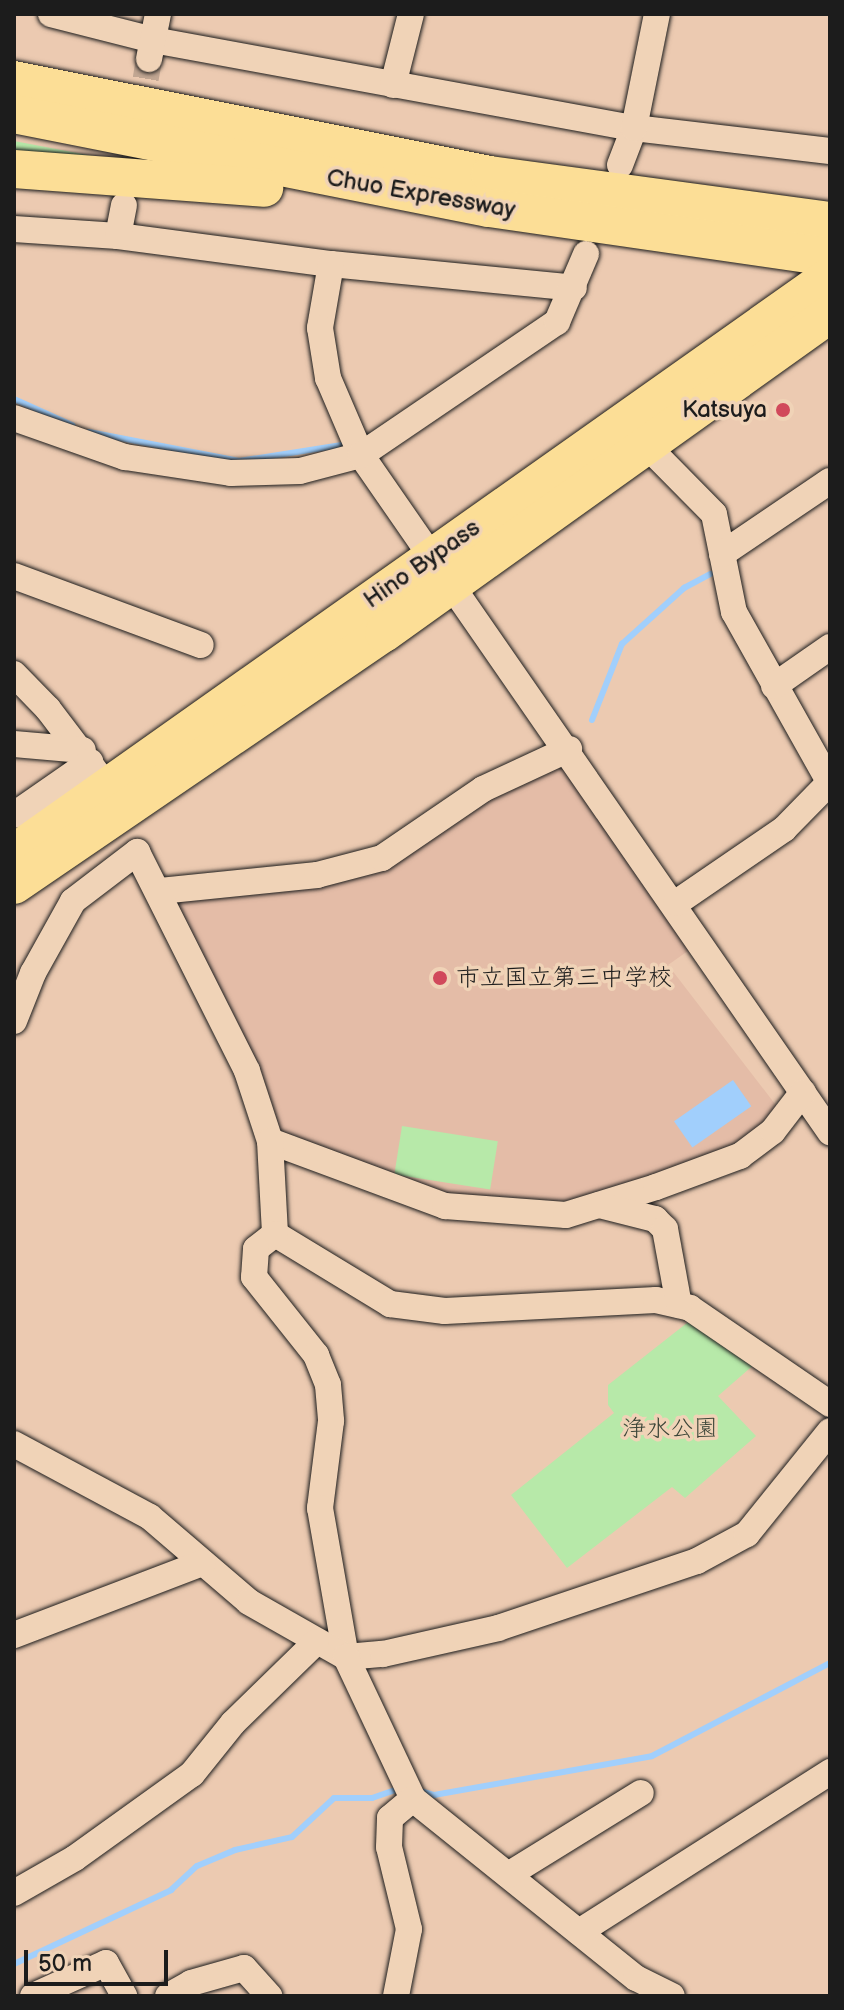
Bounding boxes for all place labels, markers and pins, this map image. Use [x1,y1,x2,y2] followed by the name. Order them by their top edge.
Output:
[682,396,767,424] place label: Katsuya
[774,401,792,419] marker: Katsuya
[456,964,672,992] place label: 市立国立第三中学校
[431,969,449,987] marker: 市立国立第三中学校

